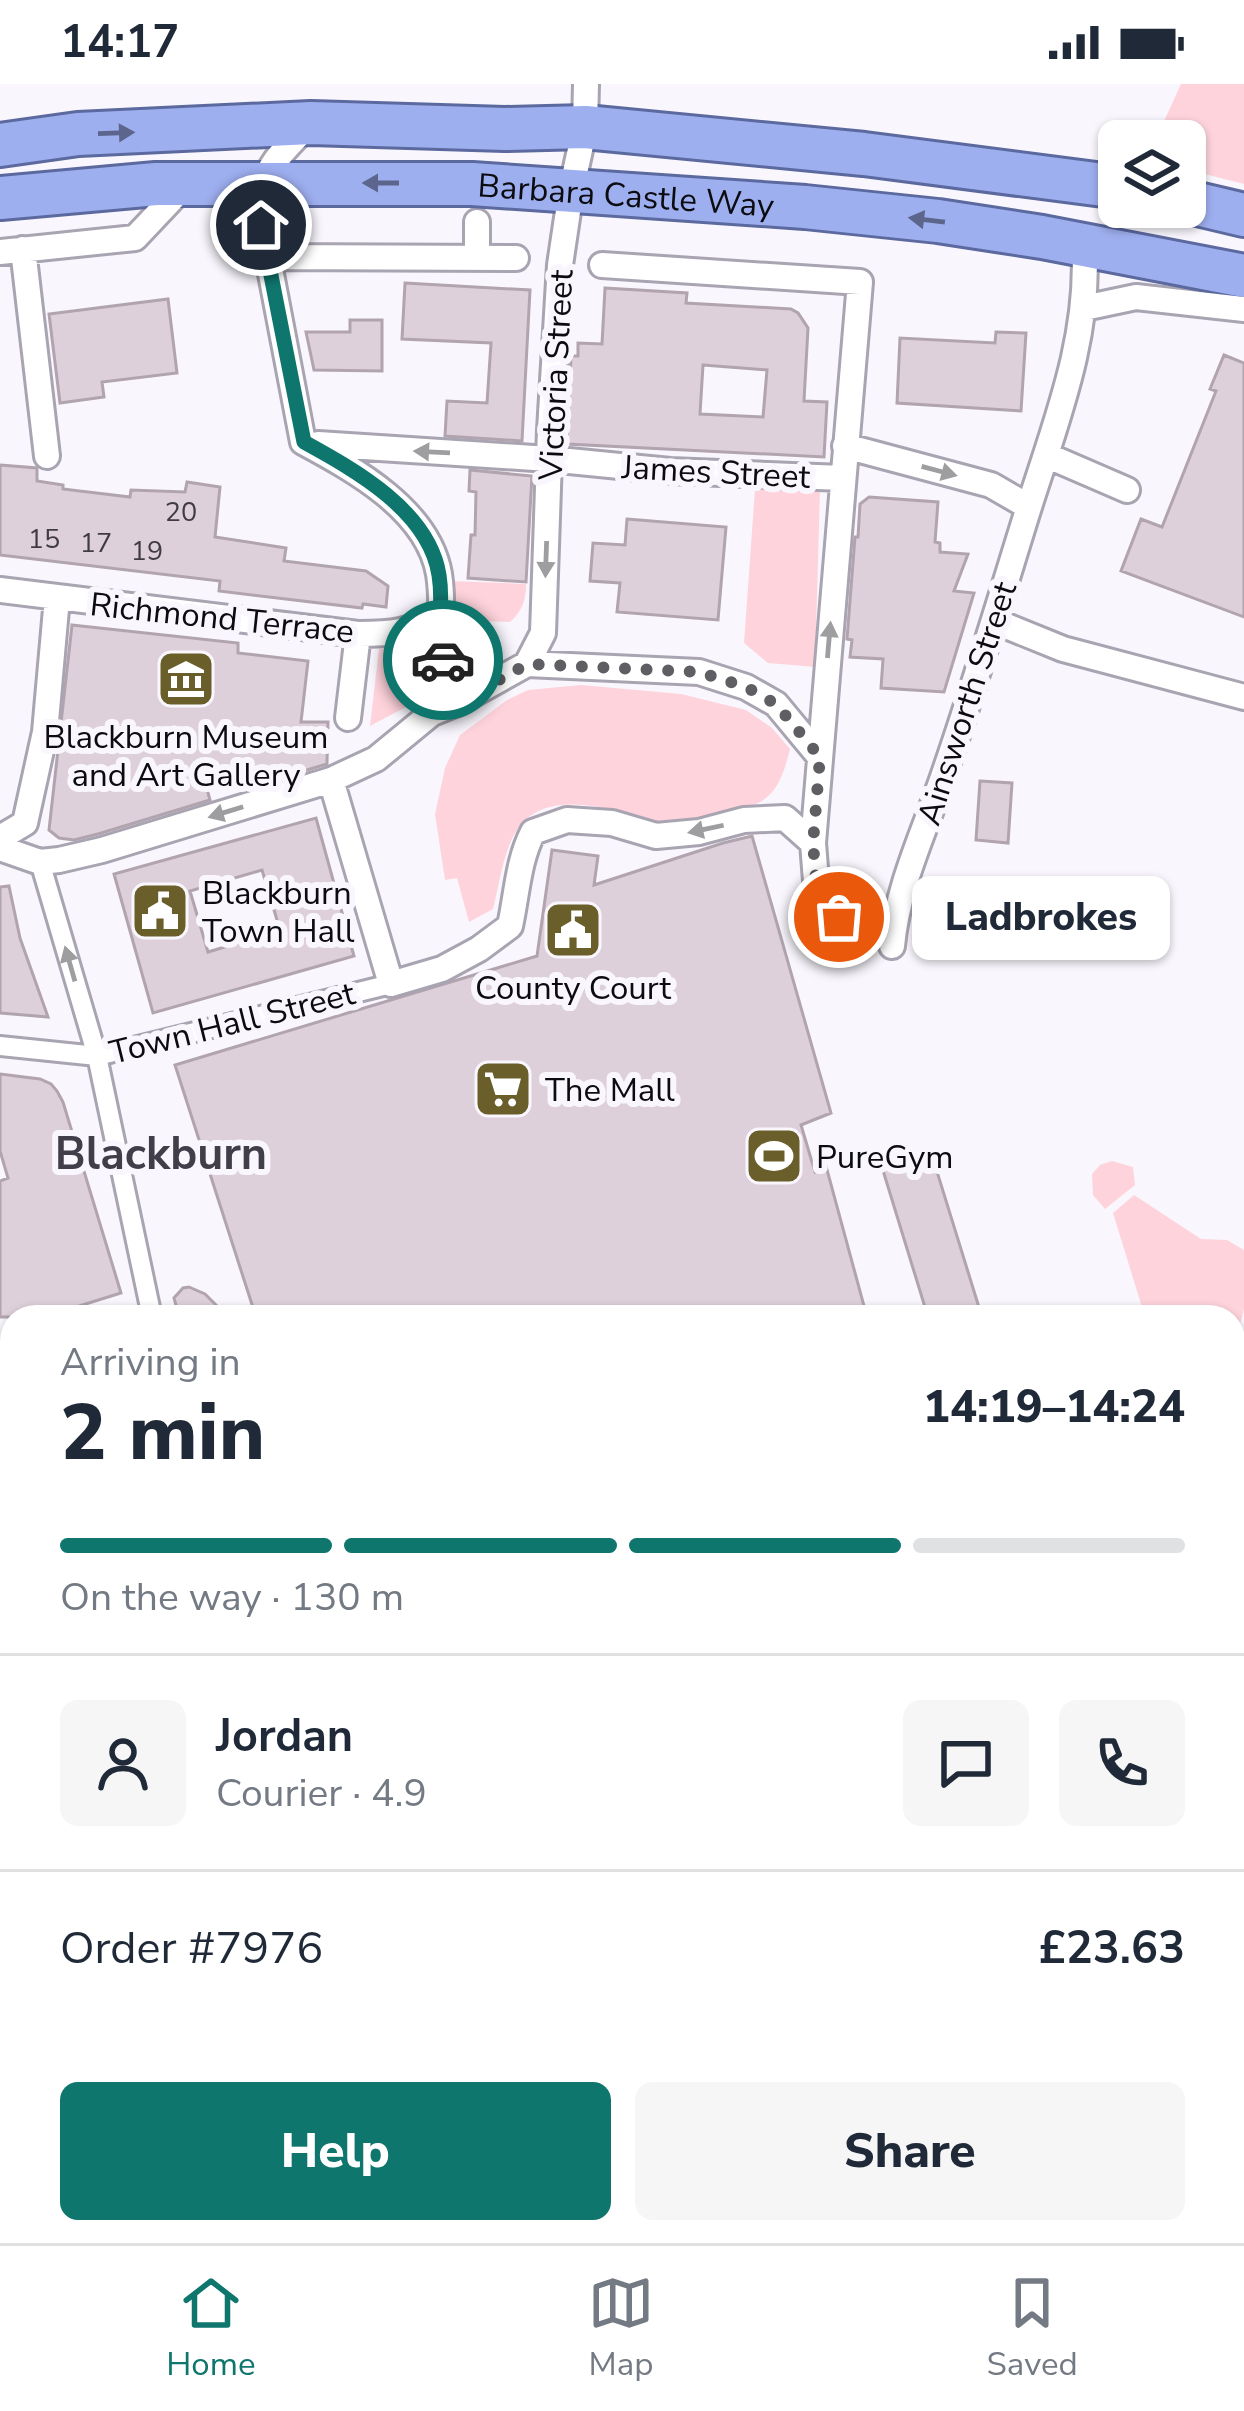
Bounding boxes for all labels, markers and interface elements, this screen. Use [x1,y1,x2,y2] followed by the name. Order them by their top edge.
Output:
[60,12,179,73] text: 14:17
[1098,120,1206,228] map controls
[1098,120,1206,228] button: layers
[98,123,136,142] one-way arrow
[476,163,776,229] street label: Barbara Castle Way
[361,173,399,193] one-way arrow
[210,174,312,276] pin
[228,192,294,258] icon: home
[907,210,945,229] one-way arrow
[528,268,585,483] street label: Victoria Street
[413,442,450,461] one-way arrow
[620,445,812,500] street label: James Street
[921,462,958,481] one-way arrow
[165,494,197,531] house number: 20
[28,521,60,558] house number: 15
[80,525,112,562] house number: 17
[131,533,163,570] house number: 19
[536,541,555,579] one-way arrow
[907,576,1028,831] street label: Ainsworth Street
[88,582,356,655] street label: Richmond Terrace
[383,600,503,720] courier
[820,621,839,658] one-way arrow
[410,627,476,693] icon: car
[155,648,217,710] museum icon: Blackburn Museum and Art Gallery
[43,715,329,798] place label: Blackburn Museum and Art Gallery
[207,804,244,822] one-way arrow
[687,820,725,839] one-way arrow
[788,866,890,968] pin
[202,871,355,954] place label: Blackburn Town Hall
[911,875,1169,959] callout: Ladbrokes
[129,880,191,942] public building icon: Blackburn Town Hall
[806,884,872,950] icon: bag
[945,891,1137,944] text: Ladbrokes
[542,899,604,961] public building icon: County Court
[60,945,78,982] one-way arrow
[475,966,671,1011] place label: County Court
[105,971,360,1076] street label: Town Hall Street
[472,1058,534,1120] supermarket icon: The Mall
[545,1068,675,1113] place label: The Mall
[55,1124,267,1185] district label: Blackburn
[743,1125,805,1187] sports icon: PureGym
[816,1135,954,1180] place label: PureGym
[60,1336,241,1389] text: Arriving in
[923,1377,1185,1438] text: 14:19–14:24
[60,1380,265,1487] text: 2 min
[60,1571,404,1624] text: On the way · 130 m
[60,1700,186,1826] button: person
[903,1700,1029,1826] button: chat
[1059,1700,1185,1826] button: phone
[216,1706,353,1767] text: Jordan
[216,1767,427,1820] text: Courier · 4.9
[60,1918,323,1979] text: Order #7976
[1039,1918,1185,1979] text: £23.63
[60,2082,611,2220] button: Help
[635,2082,1185,2220] button: Share
[166,2270,256,2387] tab: Home
[588,2270,654,2387] tab: Map
[987,2270,1078,2387] tab: Saved

